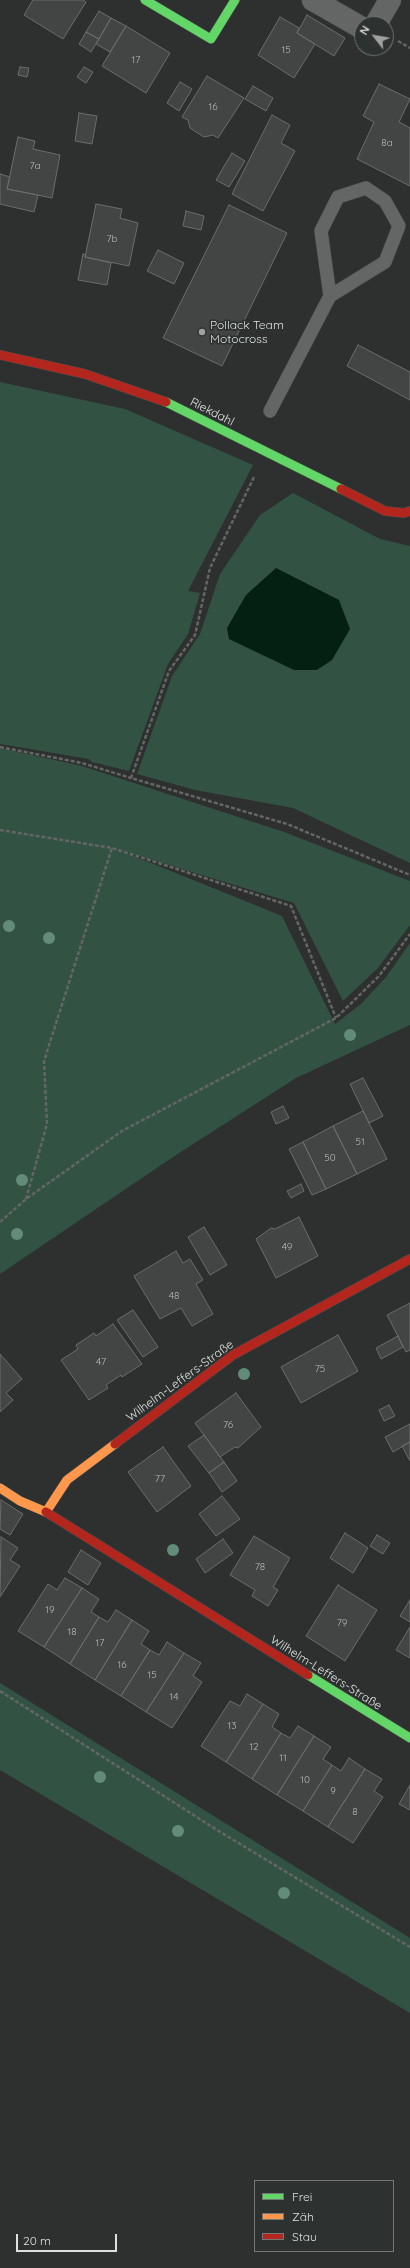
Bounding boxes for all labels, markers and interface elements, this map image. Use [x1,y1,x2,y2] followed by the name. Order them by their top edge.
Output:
[354,16,394,56] north arrow
[356,23,373,37] text: N
[281,44,291,56] house number: 15
[132,54,140,66] house number: 17
[208,101,218,113] house number: 16
[381,137,393,149] house number: 8a
[29,160,41,172] house number: 7a
[106,233,118,245] house number: 7b
[210,318,284,346] place label: Pollack Team Motocross
[197,327,207,337] marker: Pollack Team Motocross
[187,395,237,429] street label: Riekdahl
[355,1136,365,1148] house number: 51
[324,1152,336,1164] house number: 50
[282,1241,292,1253] house number: 49
[169,1290,179,1302] house number: 48
[124,1337,236,1425] street label: Wilhelm-Leffers-Straße
[96,1356,106,1368] house number: 47
[315,1363,325,1375] house number: 75
[223,1419,233,1431] house number: 76
[155,1473,165,1485] house number: 77
[255,1561,265,1573] house number: 78
[45,1604,55,1616] house number: 19
[337,1617,347,1629] house number: 79
[67,1626,77,1638] house number: 18
[267,1633,385,1713] street label: Wilhelm-Leffers-Straße
[96,1637,104,1649] house number: 17
[117,1659,127,1671] house number: 16
[147,1669,157,1681] house number: 15
[170,1691,178,1703] house number: 14
[228,1720,236,1732] house number: 13
[249,1741,259,1753] house number: 12
[279,1752,287,1764] house number: 11
[300,1774,310,1786] house number: 10
[330,1785,336,1797] house number: 9
[352,1806,358,1818] house number: 8
[254,2180,394,2252] legend
[292,2189,312,2204] text: Frei
[292,2209,314,2224] text: Zäh
[18,2226,119,2252] scale bar
[292,2229,317,2244] text: Stau
[23,2233,51,2248] text: 20 m

